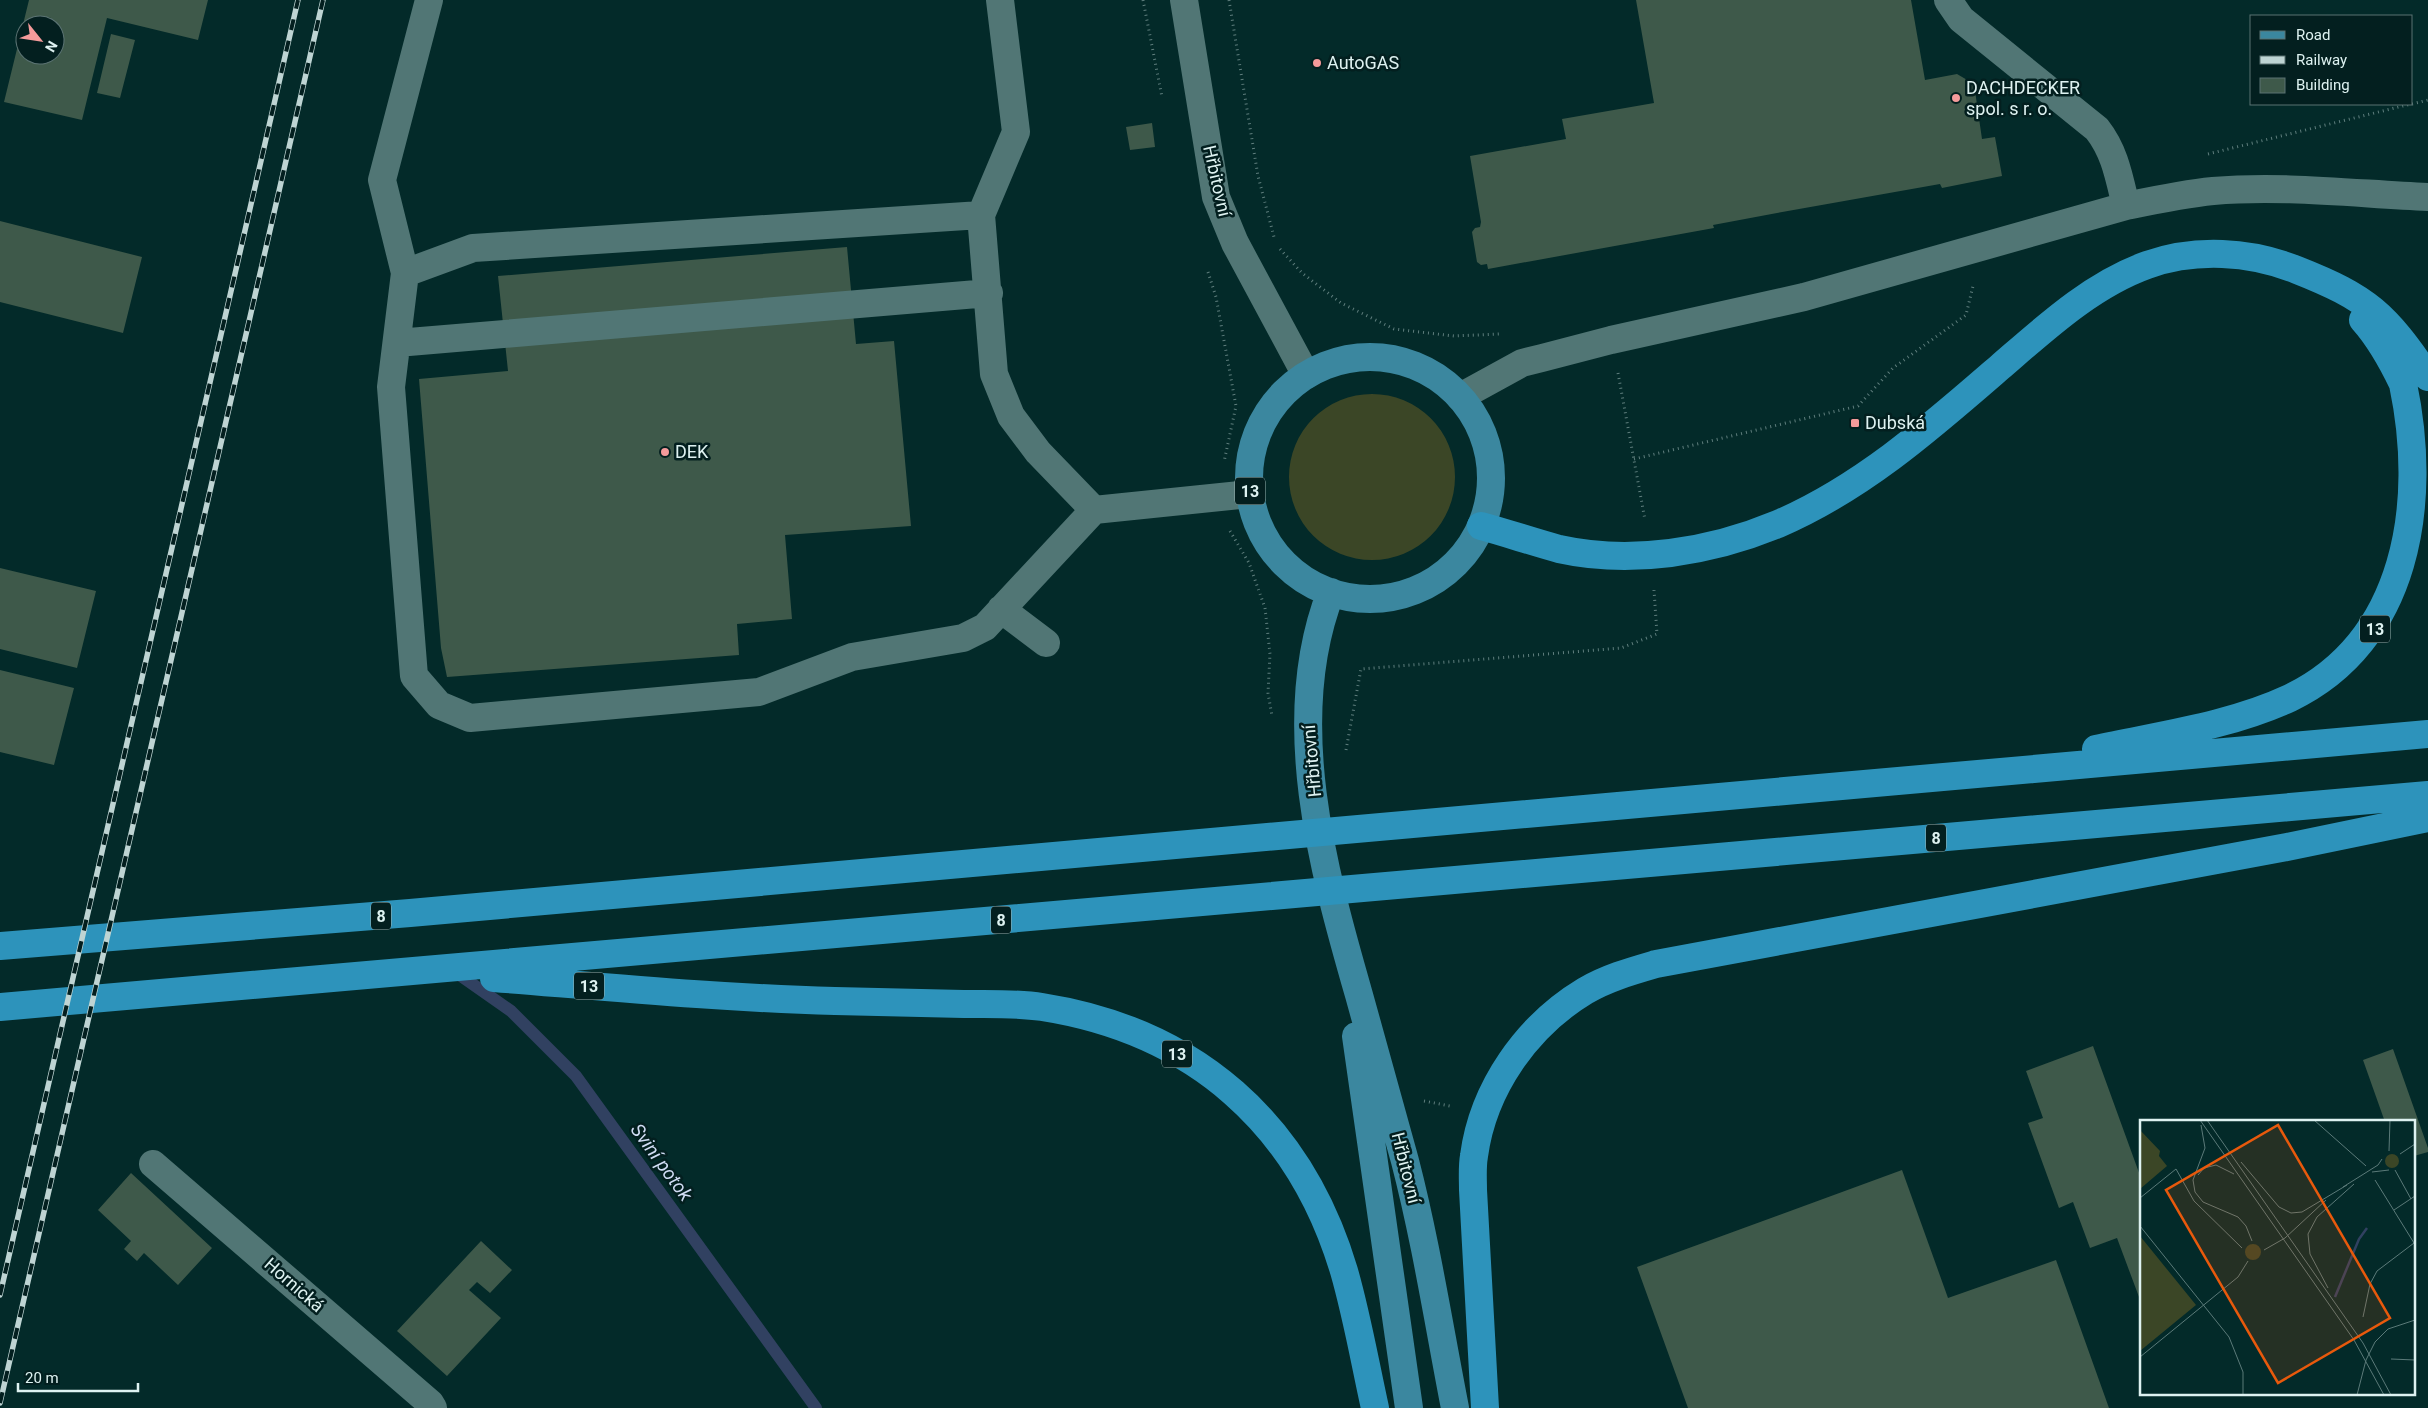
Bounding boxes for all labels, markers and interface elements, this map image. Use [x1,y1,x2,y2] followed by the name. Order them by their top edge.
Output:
[15,15,65,65] north arrow
[2250,15,2413,105] legend
[2296,26,2330,44] text: Road
[42,38,61,55] text: N
[2296,51,2347,69] text: Railway
[1327,52,1400,73] place label: AutoGAS
[1311,57,1323,69] marker: AutoGAS
[2296,76,2350,94] text: Building
[1966,77,2080,119] place label: DACHDECKER spol. s r. o.
[1950,92,1962,104] marker: DACHDECKER spol. s r. o.
[1199,143,1236,219] street label: Hřbitovní
[1865,412,1925,433] place label: Dubská
[1849,417,1861,429] marker: Dubská
[675,441,709,462] place label: DEK
[659,446,671,458] marker: DEK
[1235,478,1265,504] road number: 13
[2360,616,2390,642] road number: 13
[1298,724,1325,798] street label: Hřbitovní
[1926,824,1946,851] road number: 8
[371,902,391,929] road number: 8
[991,906,1011,934] road number: 8
[574,972,604,999] road number: 13
[1162,1040,1192,1068] road number: 13
[626,1119,698,1206] water label: Sviní potok
[2140,1120,2416,1396] inset map
[1388,1130,1426,1206] street label: Hřbitovní
[260,1253,328,1316] street label: Hornická
[18,1360,138,1392] scale bar
[25,1369,59,1387] text: 20 m

